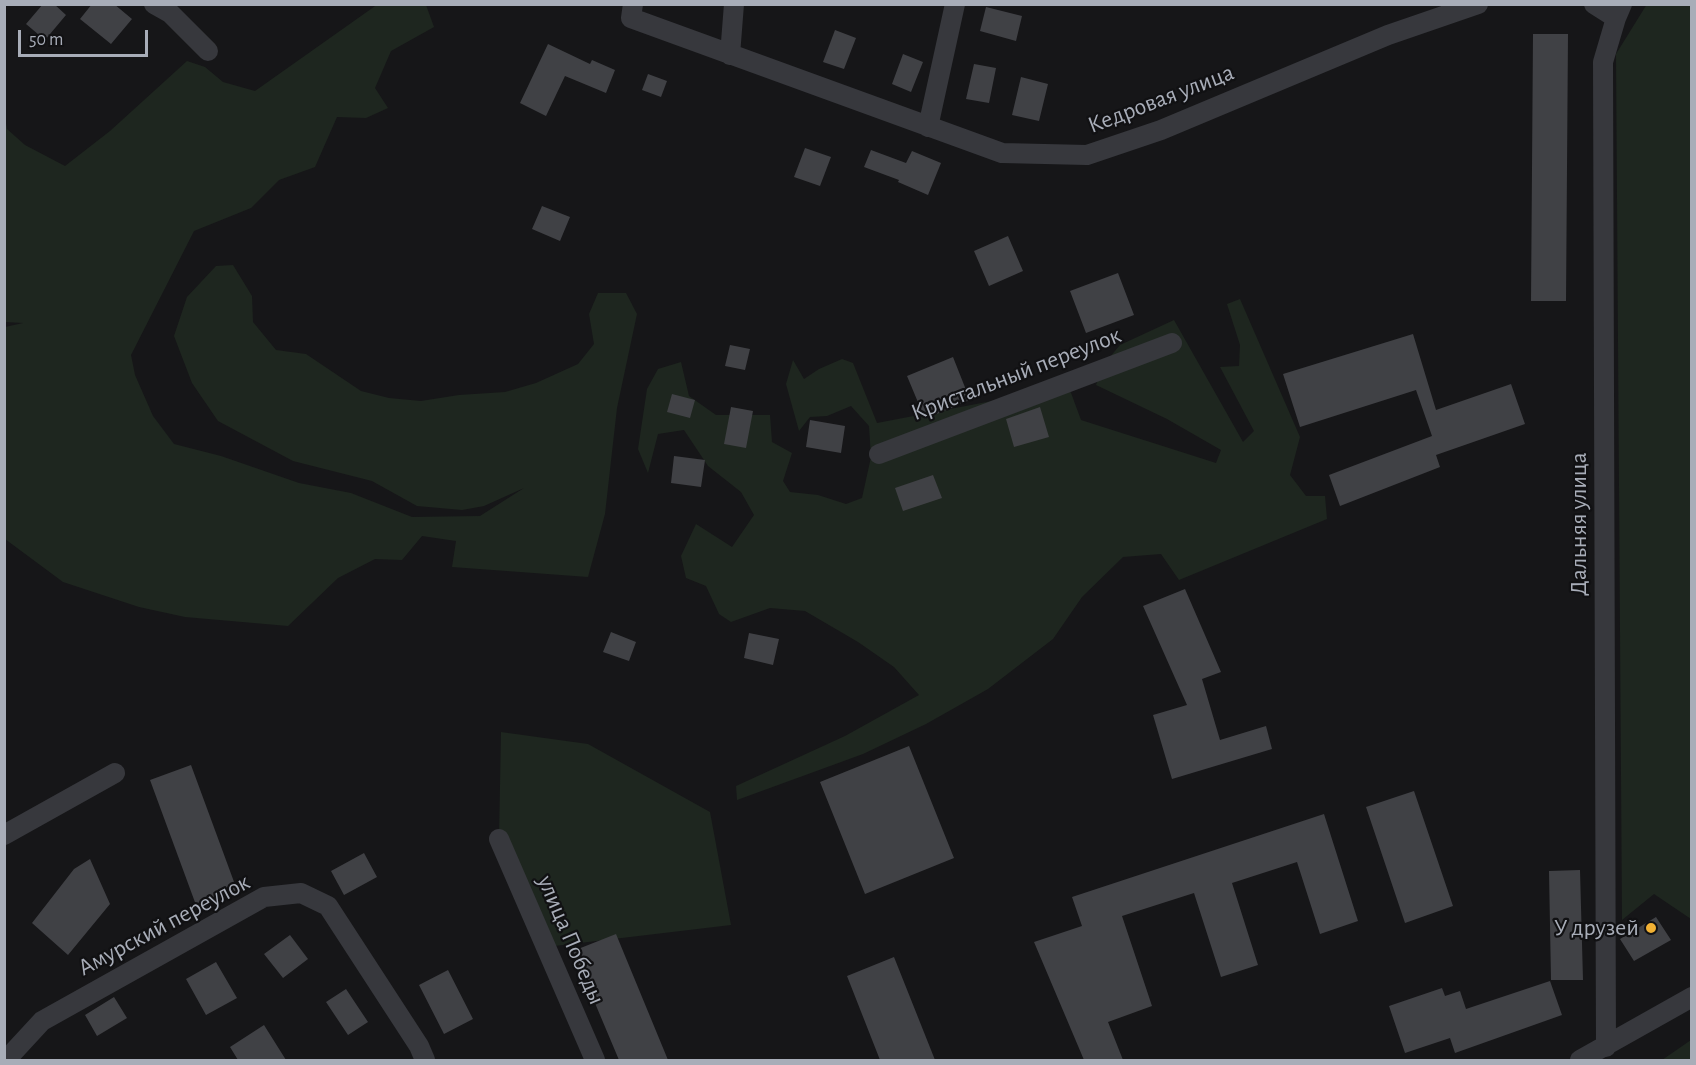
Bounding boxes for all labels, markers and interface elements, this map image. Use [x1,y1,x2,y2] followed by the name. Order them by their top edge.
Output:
[21,18,152,56] scale bar
[29,31,63,49] text: 50 m
[1084,58,1238,140] street label: Кедровая улица
[907,321,1125,427] street label: Кристальный переулок
[1565,452,1593,596] street label: Дальняя улица
[73,868,255,982] street label: Амурский переулок
[531,871,611,1009] street label: улица Победы
[1554,914,1639,942] place label: У друзей
[1644,921,1658,935] marker: У друзей

